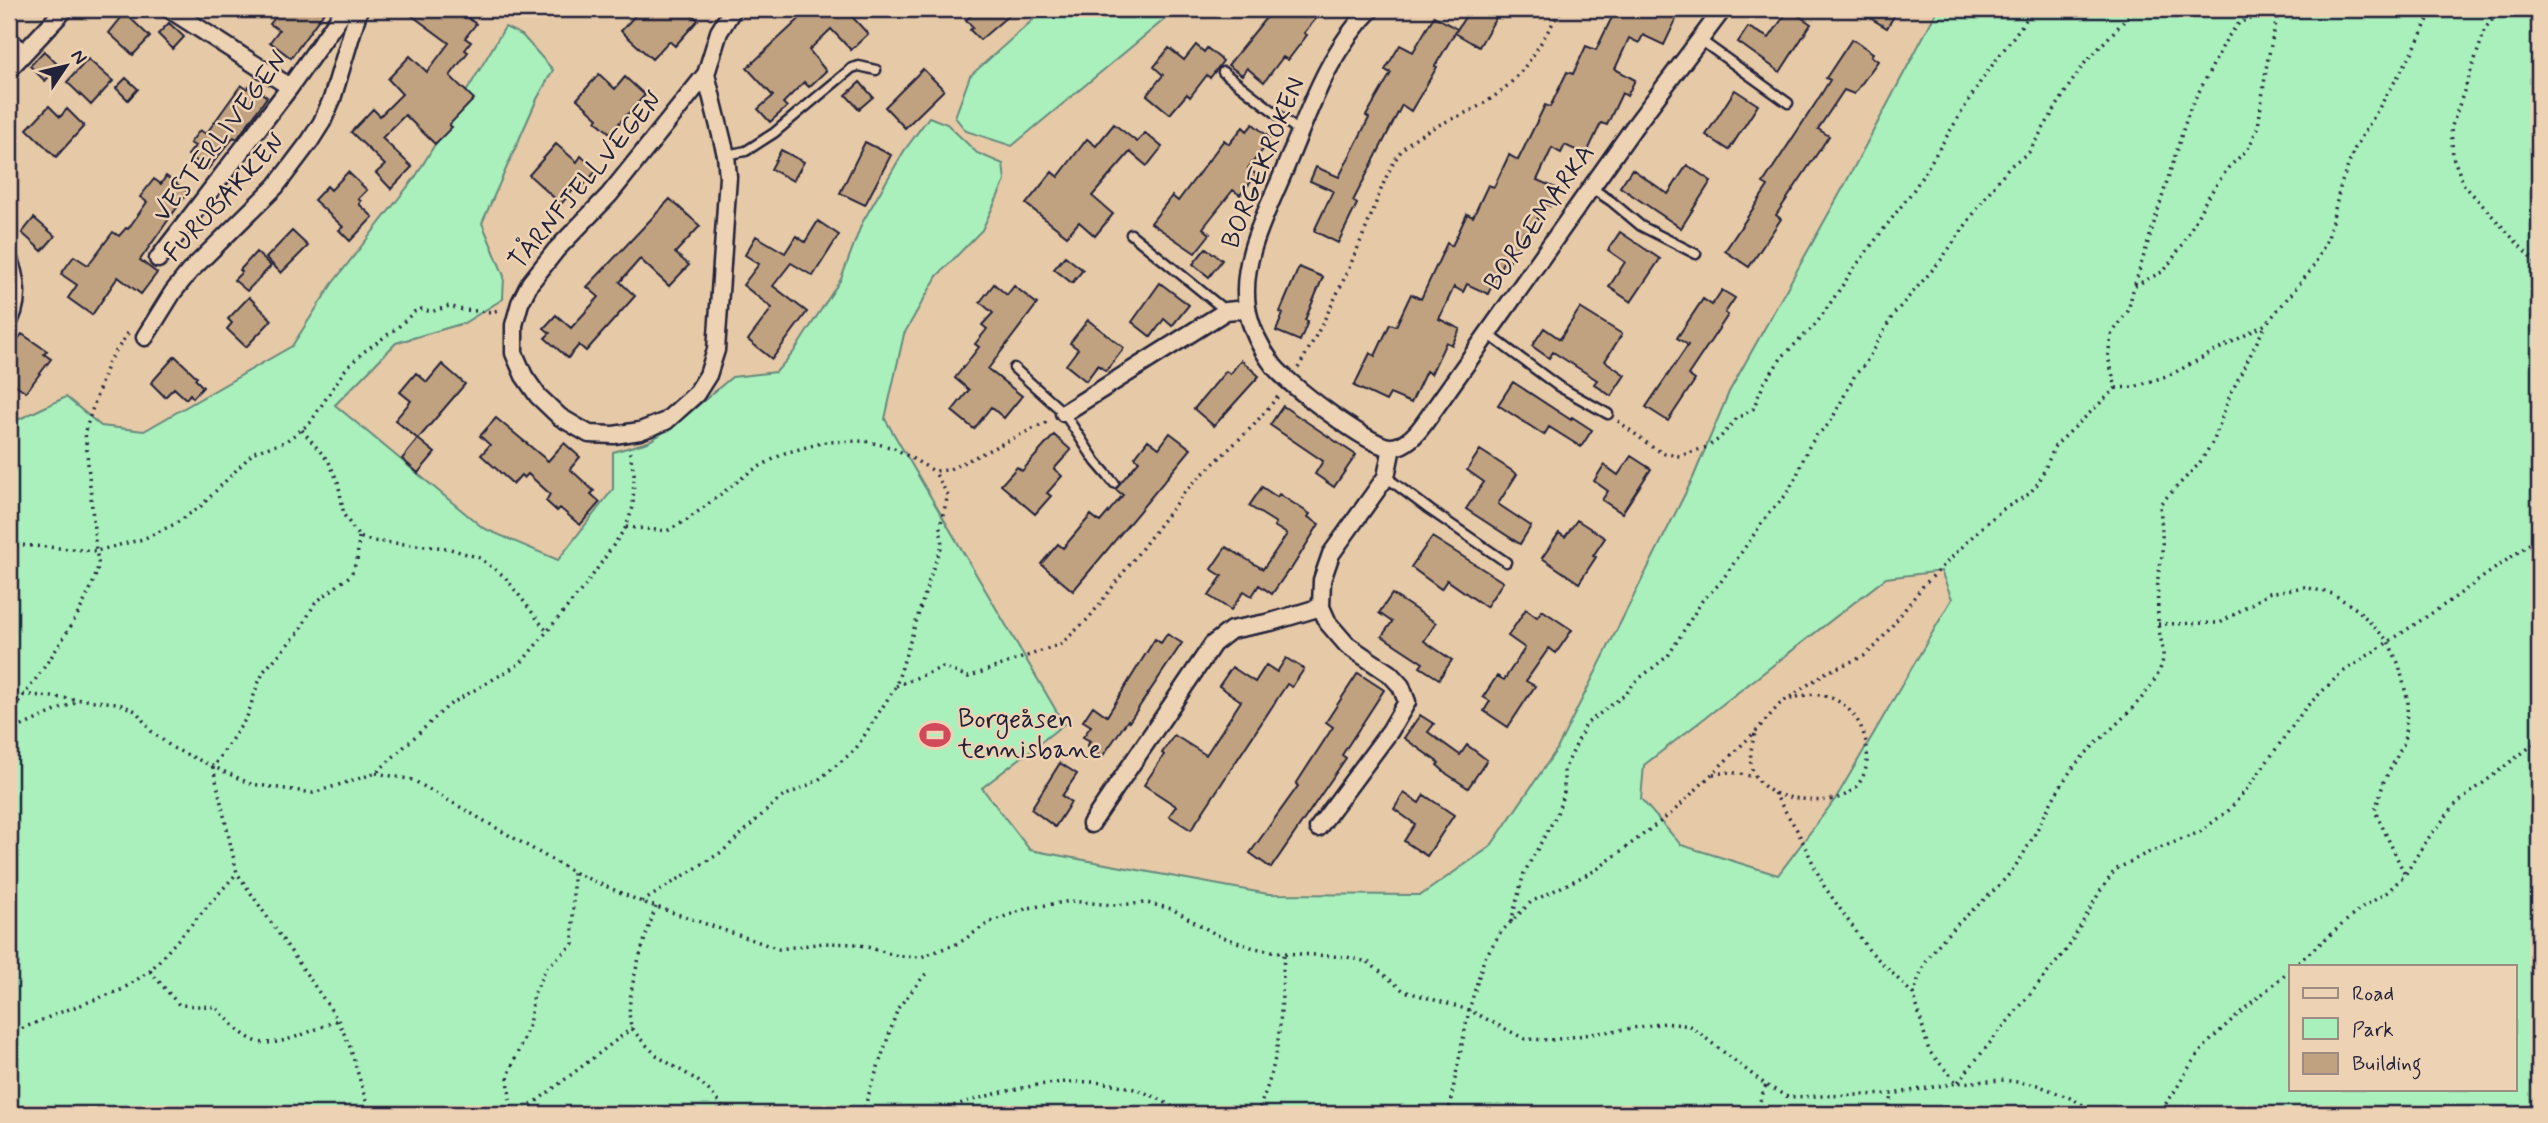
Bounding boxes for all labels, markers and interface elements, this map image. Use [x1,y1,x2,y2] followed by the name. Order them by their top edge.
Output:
[32,32,102,102] north arrow
[65,45,93,69] text: N
[145,45,297,229] street label: VESTERLIVEGEN
[1214,72,1314,254] street label: BORGEKROKEN
[500,84,671,277] street label: TÅRNFJELLVEGEN
[157,126,293,269] street label: FURUBAKKEN
[1477,138,1603,298] street label: BORGEMARKA
[957,703,1101,767] place label: Borgeåsen tennisbane
[918,718,952,752] sports icon: Borgeåsen tennisbane
[2289,965,2516,1092] legend
[2352,980,2394,1008] text: Road
[2352,1016,2394,1044] text: Park
[2352,1050,2422,1080] text: Building

